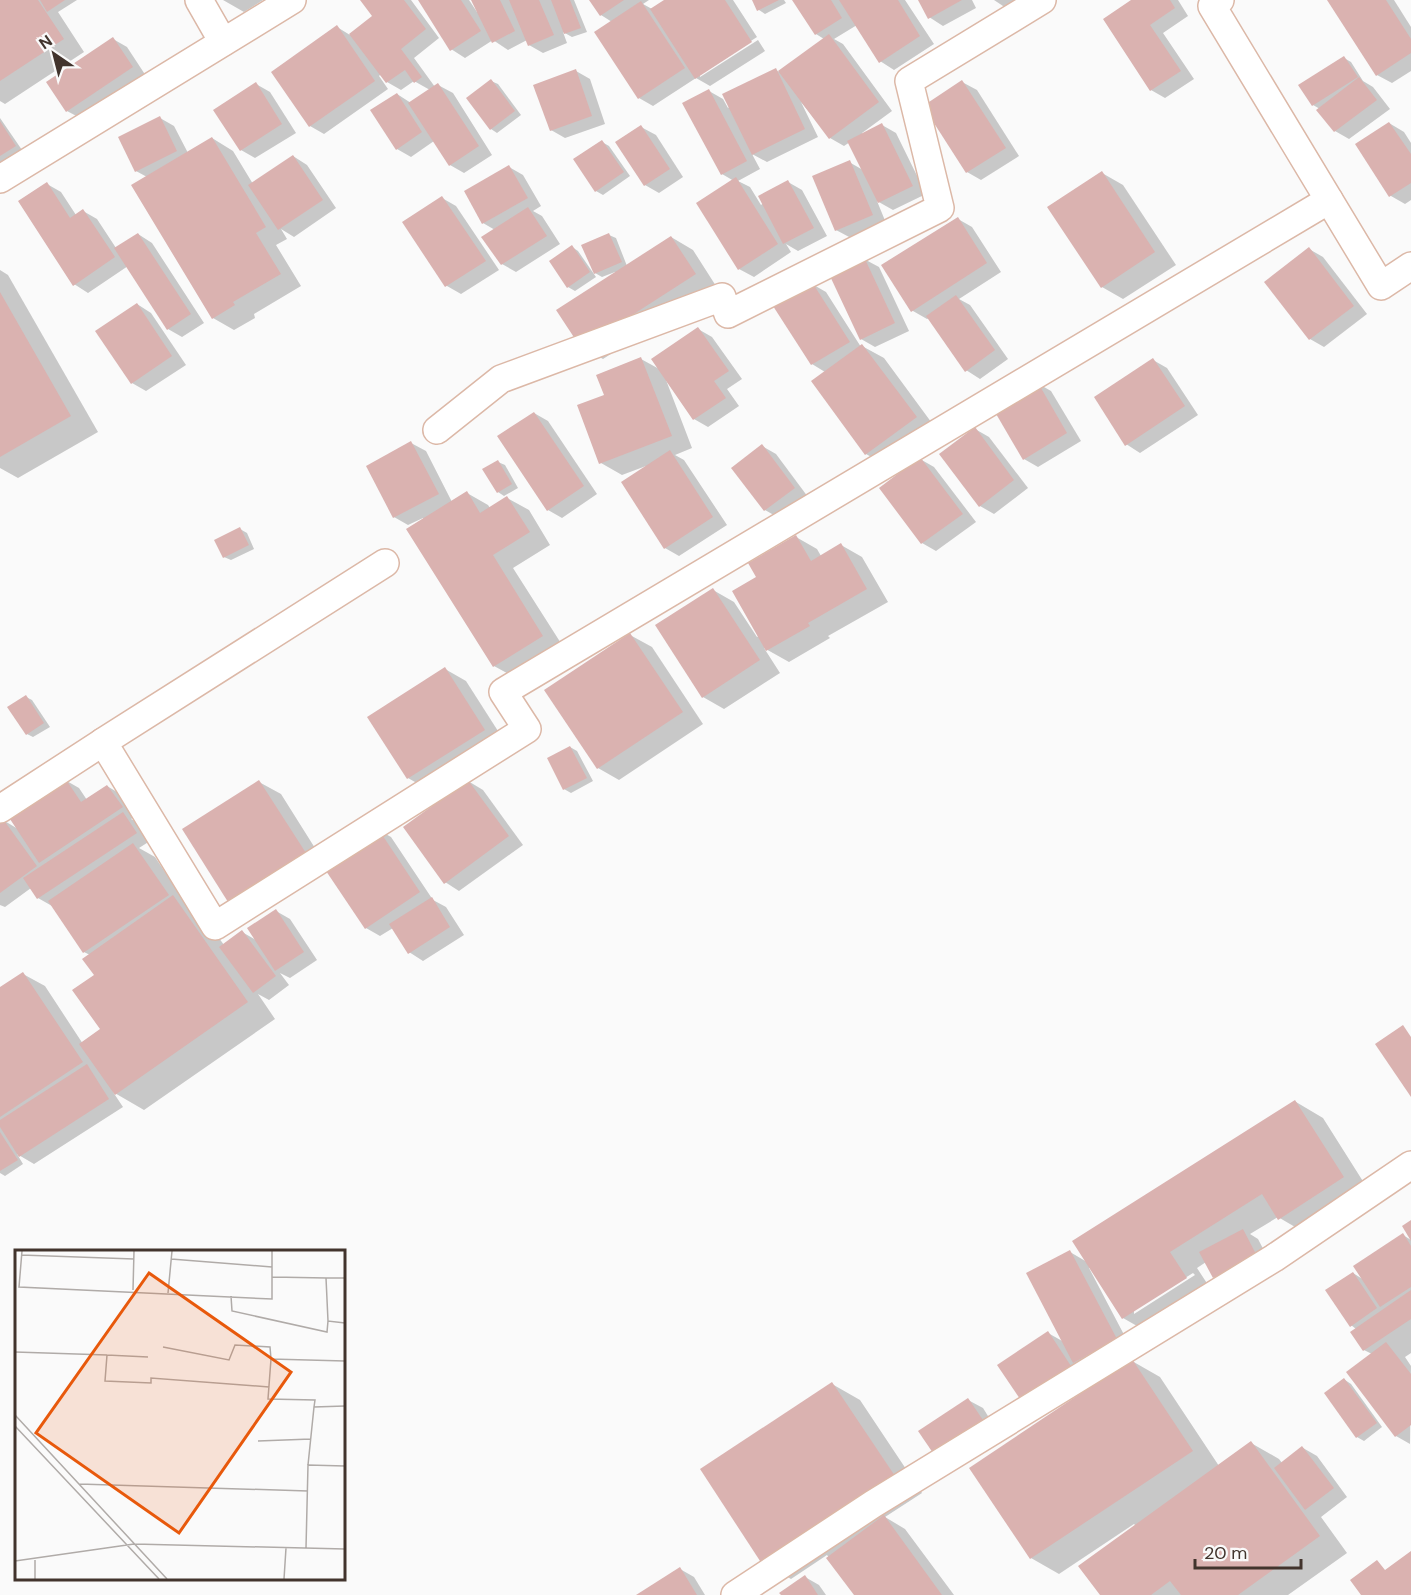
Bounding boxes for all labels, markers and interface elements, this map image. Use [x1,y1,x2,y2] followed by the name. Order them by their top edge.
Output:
[24,24,84,84] north arrow
[35,30,56,54] text: N
[15,1250,345,1580] inset map
[1195,1532,1302,1570] scale bar
[1204,1541,1247,1565] text: 20 m

